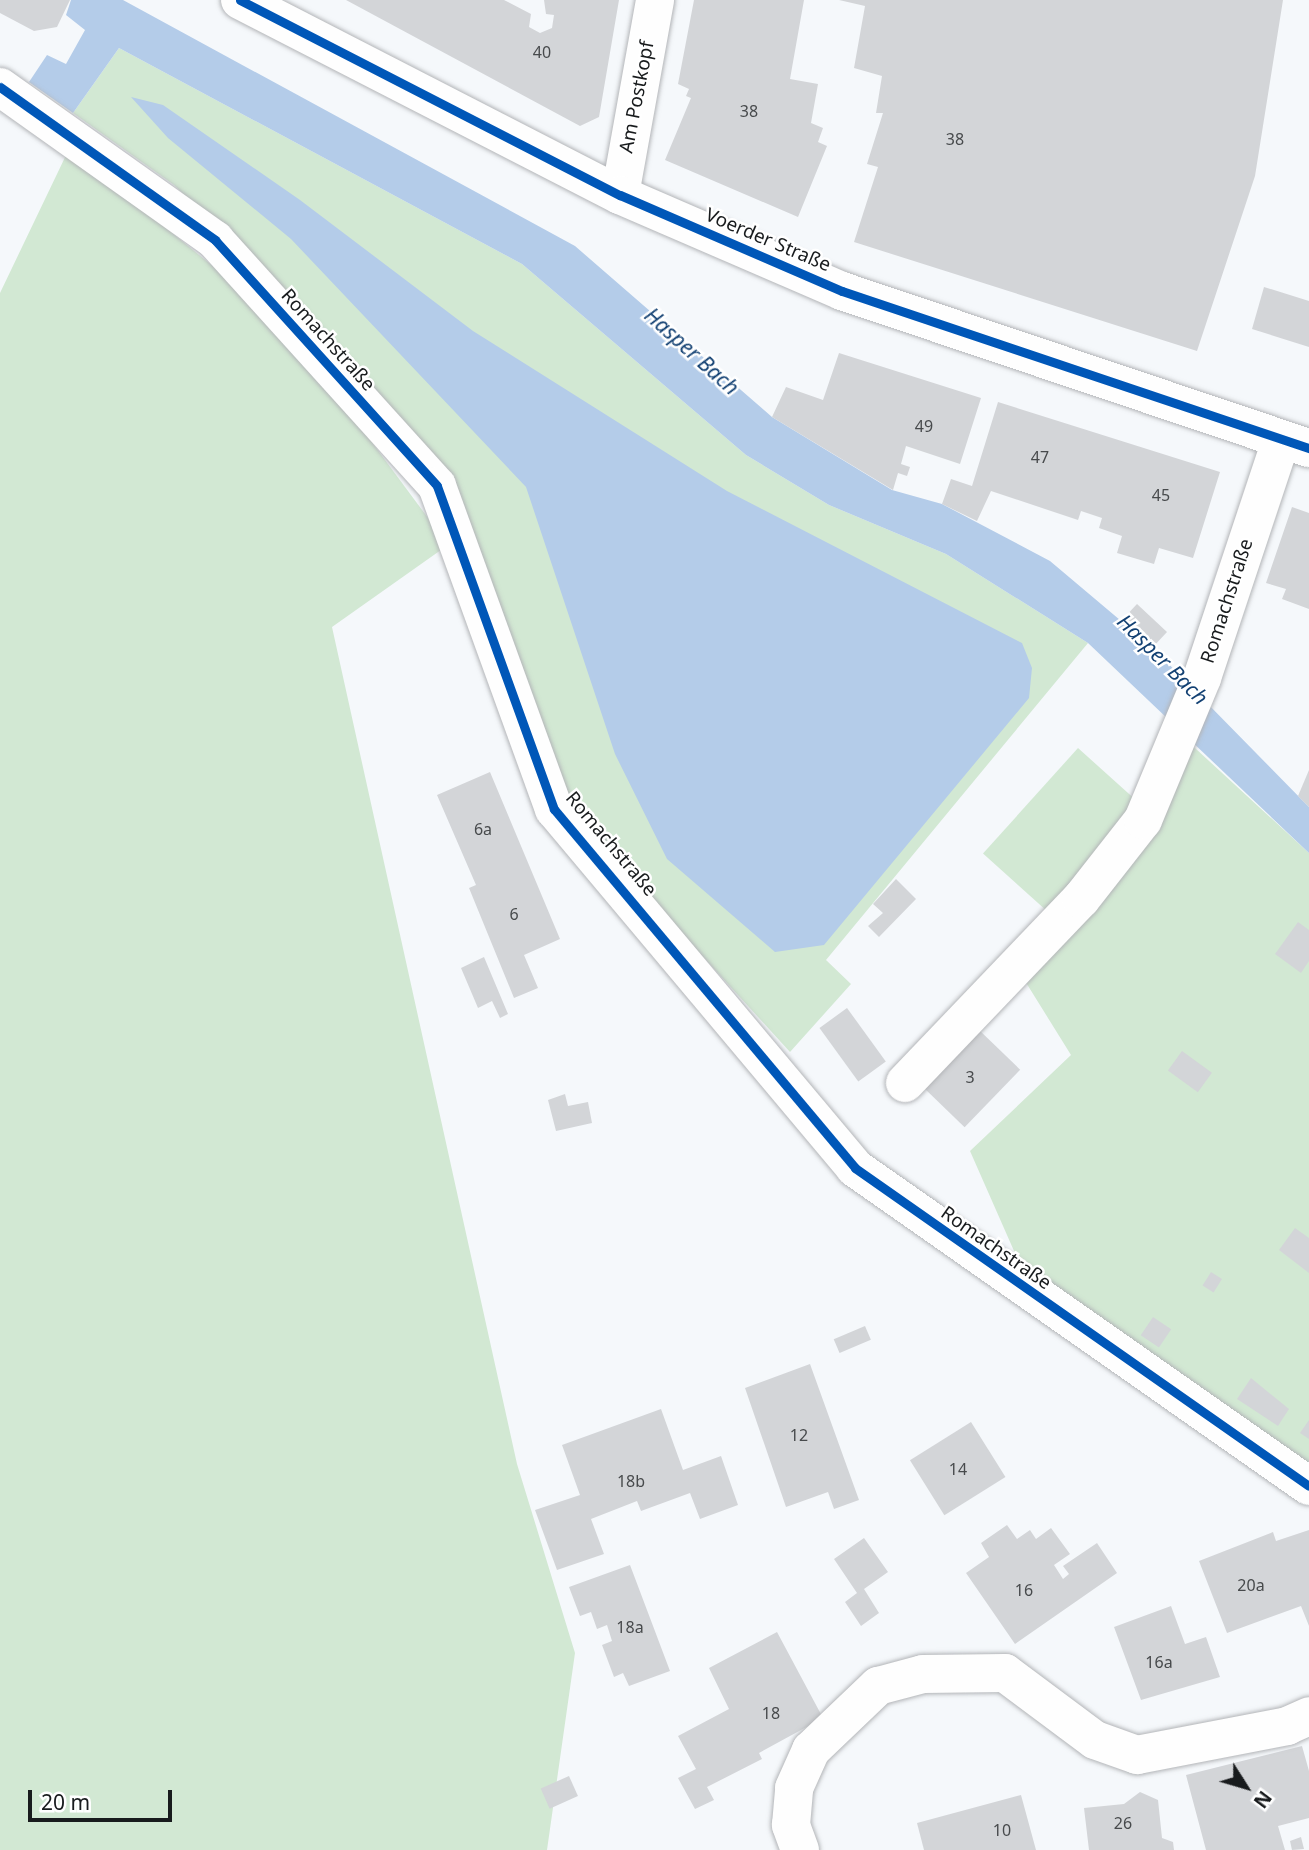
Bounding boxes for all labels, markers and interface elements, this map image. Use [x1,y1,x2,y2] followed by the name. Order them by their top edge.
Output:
[615,39,659,155] street label: Am Postkopf
[533,42,551,62] house number: 40
[740,101,758,121] house number: 38
[946,129,964,149] house number: 38
[702,203,834,277] street label: Voerder Straße
[276,284,380,396] street label: Romachstraße
[640,302,744,400] water label: Hasper Bach
[915,416,933,436] house number: 49
[1031,447,1049,467] house number: 47
[1152,485,1170,505] house number: 45
[1196,536,1258,666] street label: Romachstraße
[1112,608,1214,710] water label: Hasper Bach
[561,787,661,901] street label: Romachstraße
[474,819,492,839] house number: 6a
[509,904,519,924] house number: 6
[965,1067,975,1087] house number: 3
[936,1202,1056,1294] street label: Romachstraße
[790,1425,808,1445] house number: 12
[949,1459,967,1479] house number: 14
[617,1471,645,1491] house number: 18b
[1237,1575,1265,1595] house number: 20a
[1015,1580,1033,1600] house number: 16
[616,1617,644,1637] house number: 18a
[1145,1652,1173,1672] house number: 16a
[762,1703,780,1723] house number: 18
[1211,1752,1281,1822] north arrow
[32,1776,175,1820] scale bar
[1248,1786,1278,1814] text: N
[41,1788,90,1816] text: 20 m
[1114,1813,1132,1833] house number: 26
[993,1820,1011,1840] house number: 10

